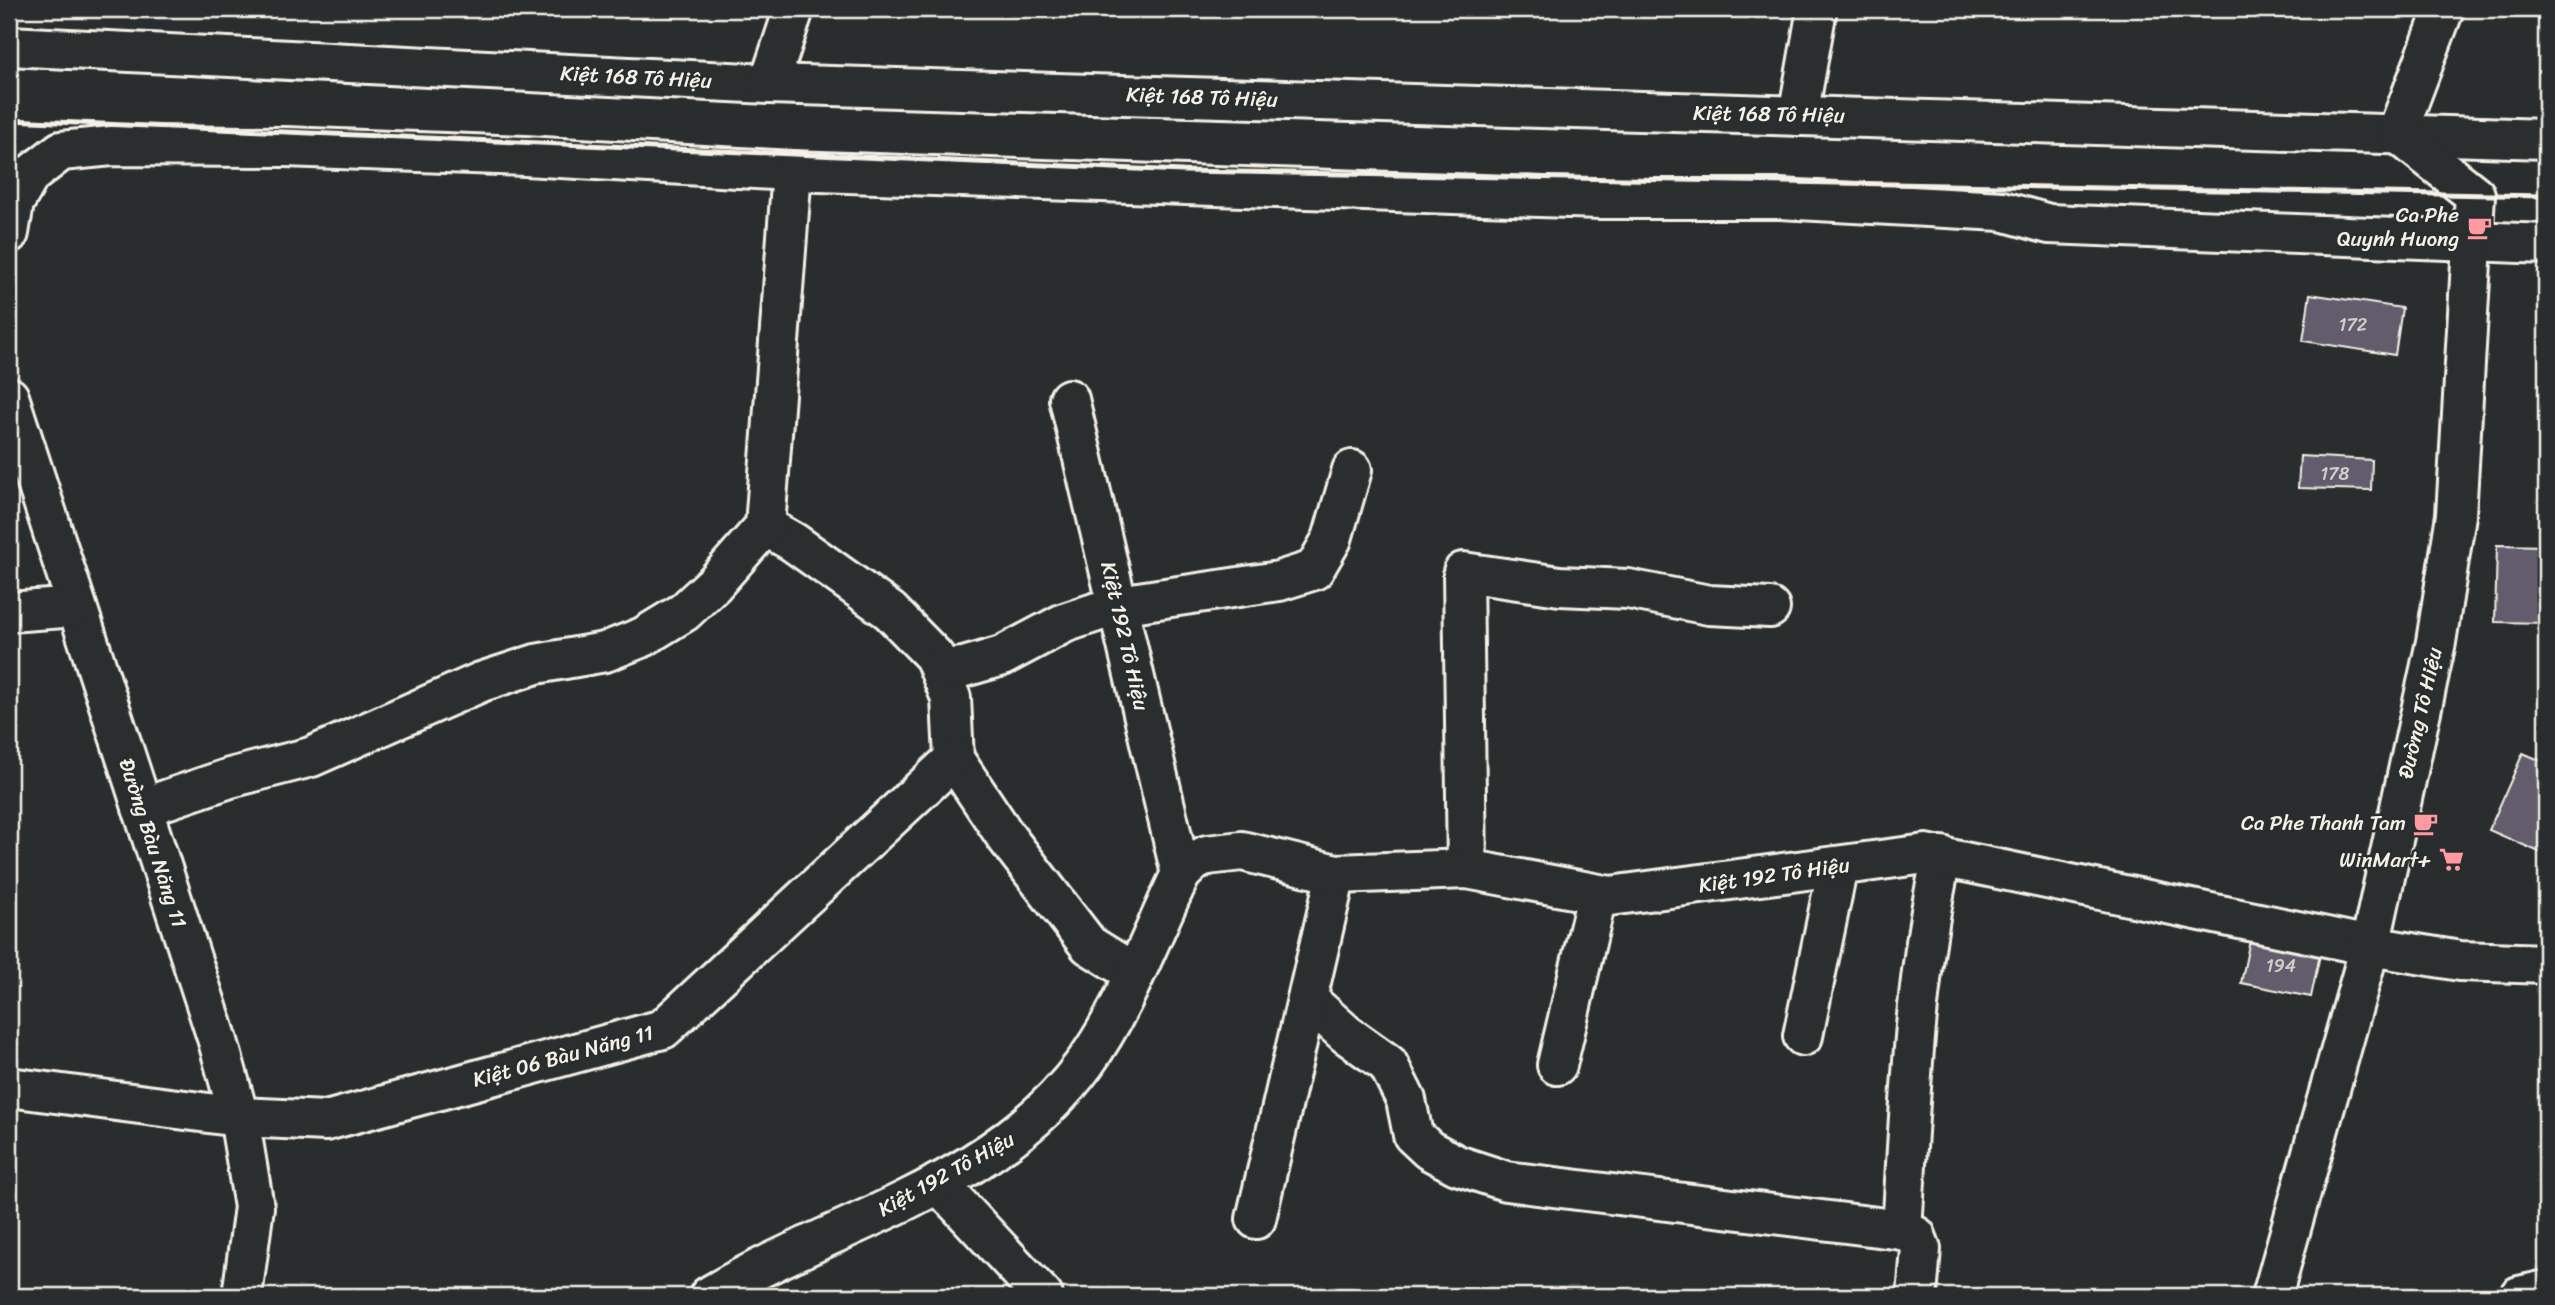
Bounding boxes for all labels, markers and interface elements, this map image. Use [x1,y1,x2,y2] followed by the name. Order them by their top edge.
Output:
[559,54,713,100] street label: Kiệt 168 Tô Hiệu
[1126,75,1279,119] street label: Kiệt 168 Tô Hiệu
[1693,94,1846,134] street label: Kiệt 168 Tô Hiệu
[2337,196,2459,258] place label: Ca Phe Quynh Huong
[2465,213,2493,241] cafe icon: Ca Phe Quynh Huong
[2339,309,2367,341] house number: 172
[2321,458,2350,490] house number: 178
[1089,558,1161,715] street label: Kiệt 192 Tô Hiệu
[2386,643,2454,783] street label: Đường Tô Hiệu
[108,753,198,933] street label: Đường Bàu Năng 11
[2241,804,2406,842] place label: Ca Phe Thanh Tam
[2412,809,2440,837] cafe icon: Ca Phe Thanh Tam
[2339,841,2431,879] place label: WinMart+
[1696,845,1853,904] street label: Kiệt 192 Tô Hiệu
[2437,846,2465,874] supermarket icon: WinMart+
[2266,950,2296,982] house number: 194
[468,1014,658,1098] street label: Kiệt 06 Bàu Năng 11
[870,1120,1022,1227] street label: Kiệt 192 Tô Hiệu

